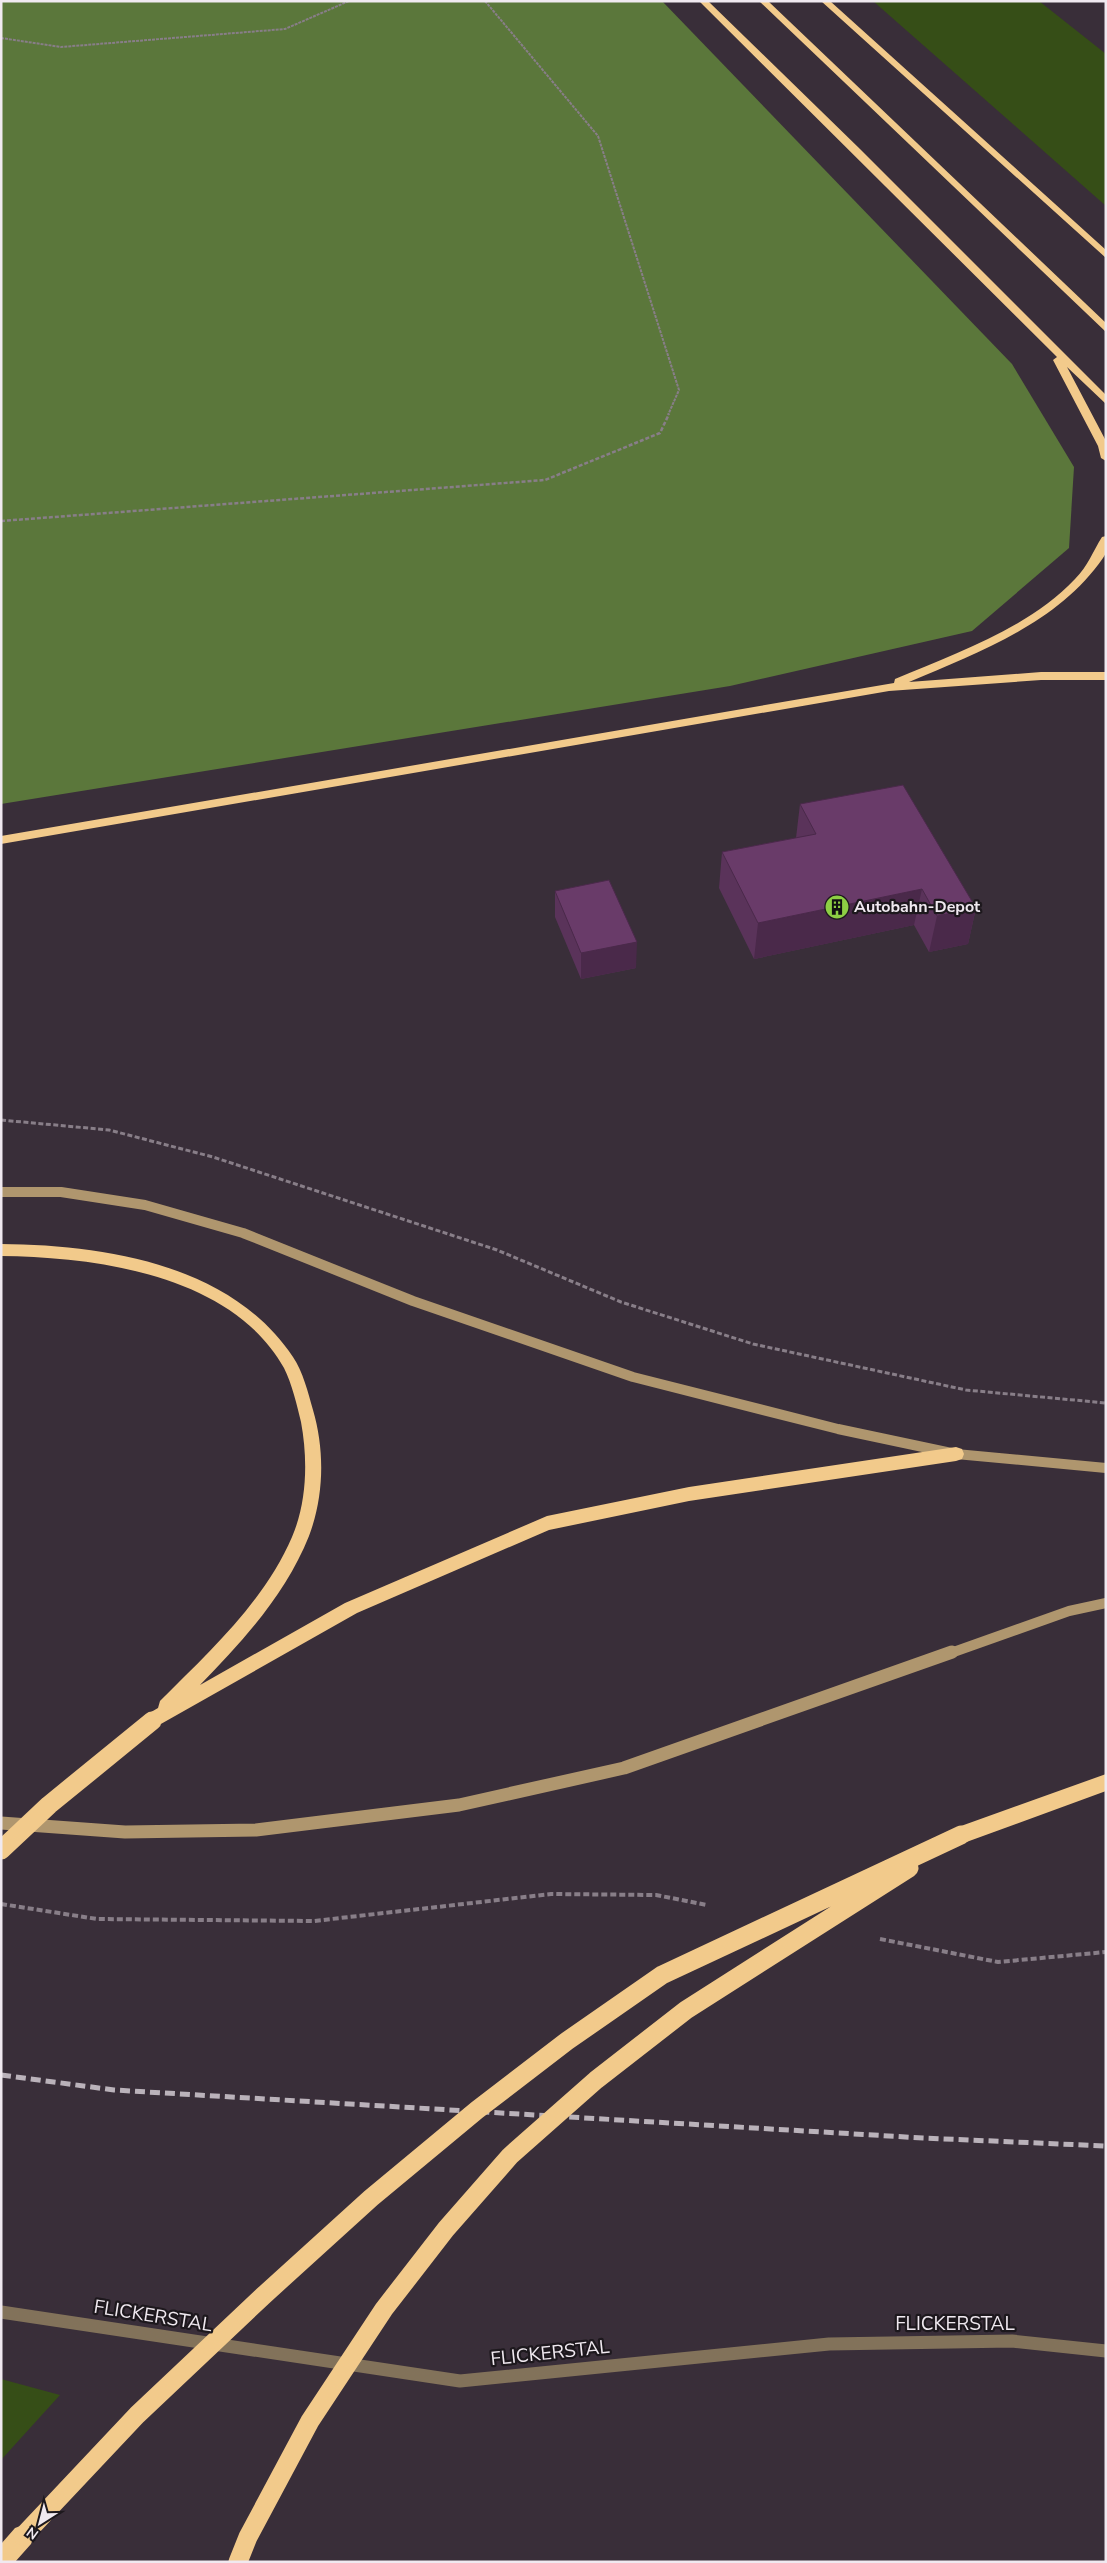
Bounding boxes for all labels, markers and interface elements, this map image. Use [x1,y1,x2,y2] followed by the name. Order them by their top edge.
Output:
[824,894,850,920] building icon: Autobahn-Depot
[854,896,981,918] place label: Autobahn-Depot
[92,2294,215,2338] street label: FLICKERSTAL
[895,2311,1015,2337] street label: FLICKERSTAL
[489,2334,612,2372] street label: FLICKERSTAL
[15,2498,65,2548] north arrow
[23,2522,42,2544] text: N

